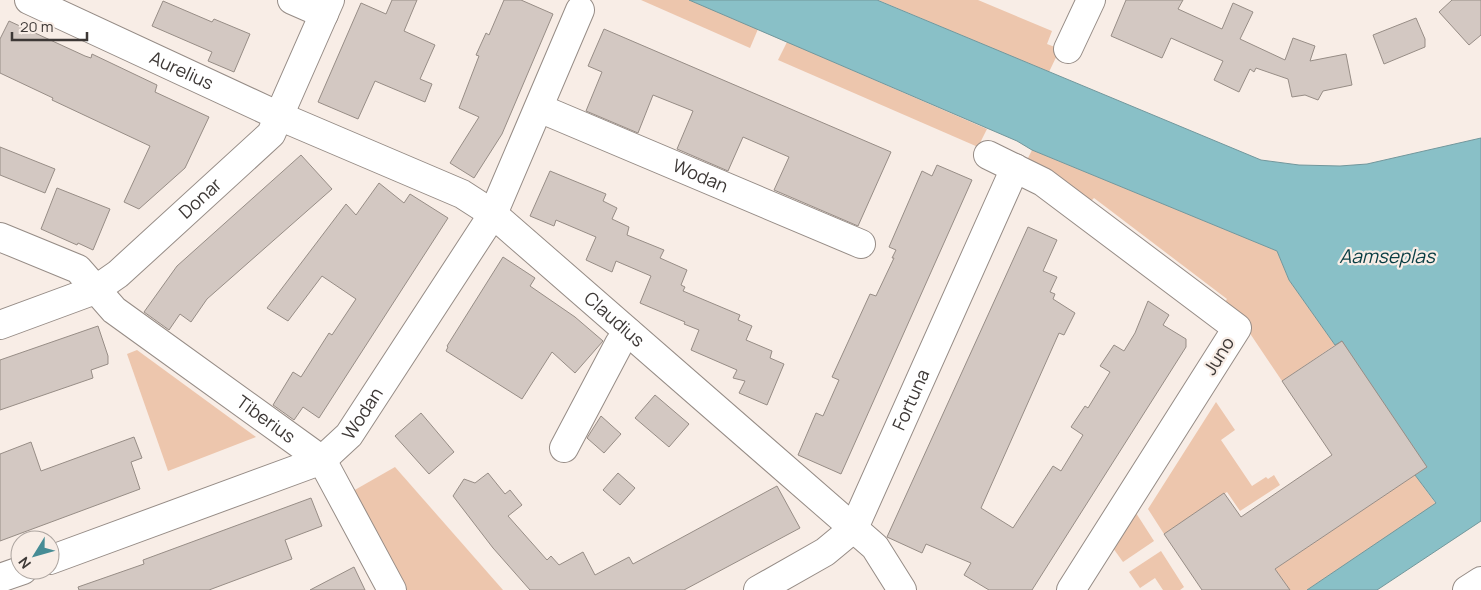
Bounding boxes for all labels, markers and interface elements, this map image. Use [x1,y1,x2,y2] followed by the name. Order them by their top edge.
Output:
[12,10,88,42] scale bar
[20,16,53,37] text: 20 m
[146,45,217,95] street label: Aurelius
[669,153,732,197] street label: Wodan
[173,172,227,224] street label: Donar
[1339,243,1437,269] water label: Aamseplas
[579,286,650,352] street label: Claudius
[1197,332,1239,379] street label: Juno
[886,365,935,434] street label: Fortuna
[336,382,388,444] street label: Wodan
[232,389,301,448] street label: Tiberius
[10,530,60,580] north arrow
[14,553,35,573] text: N

